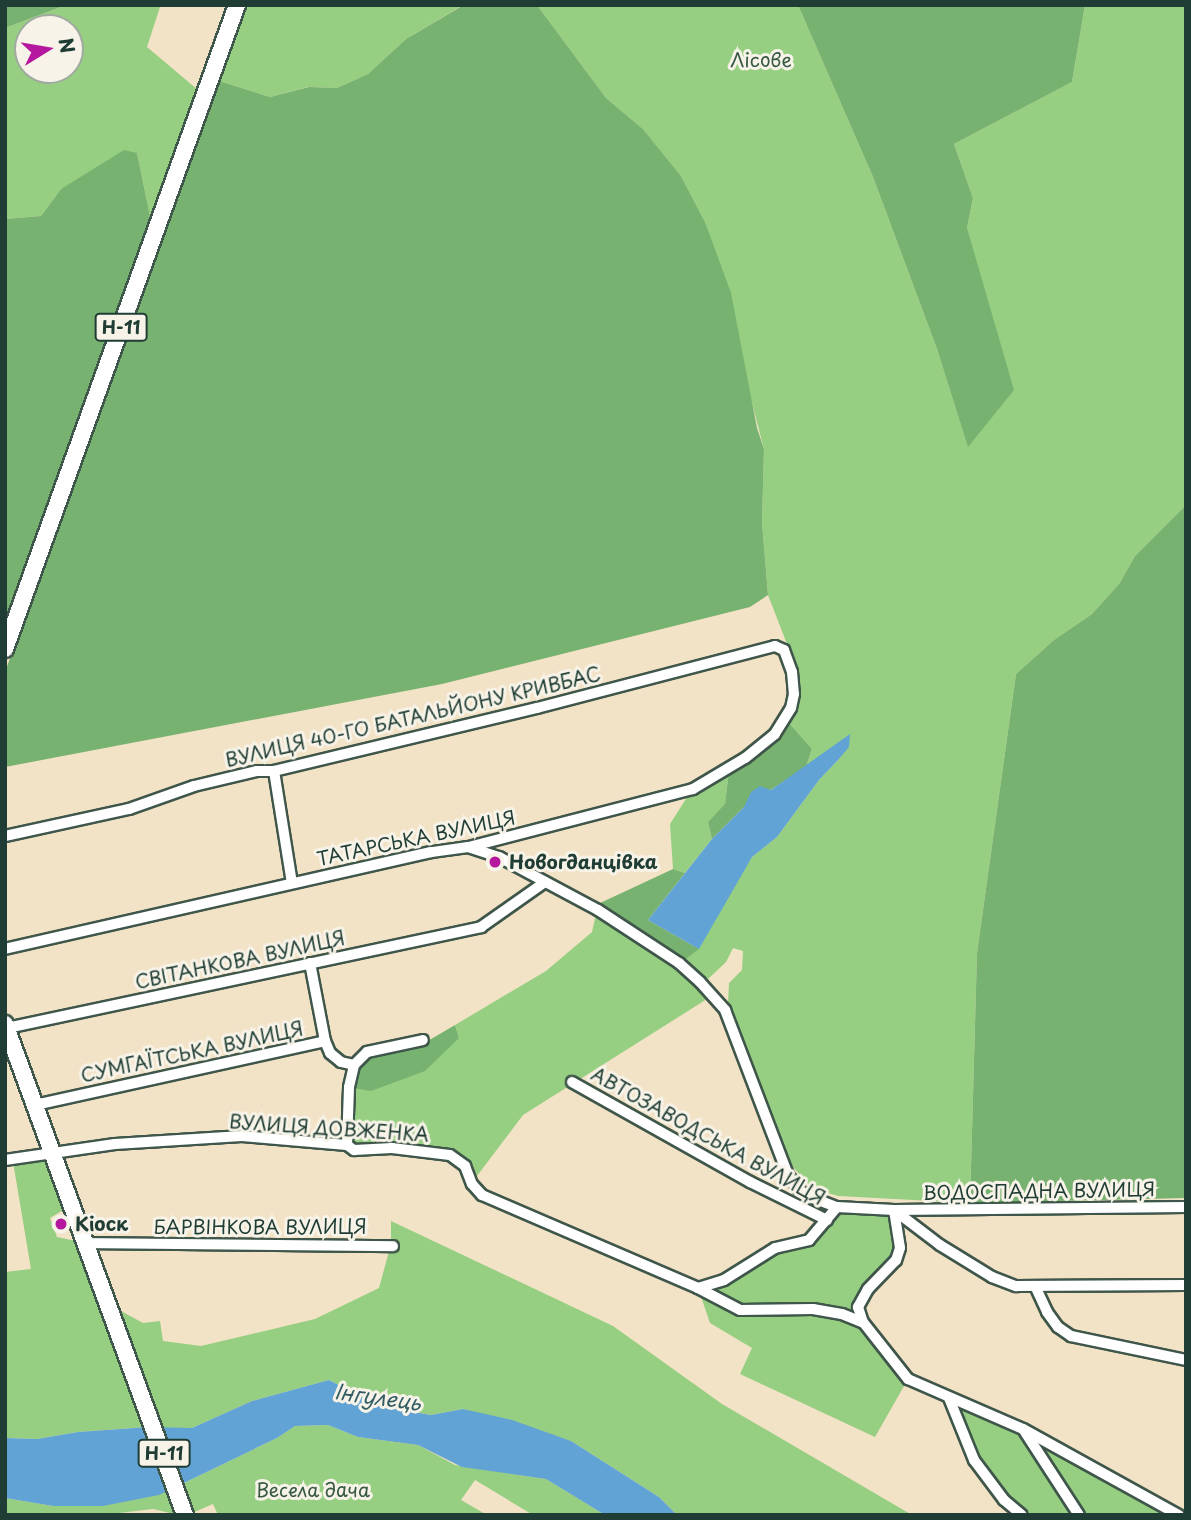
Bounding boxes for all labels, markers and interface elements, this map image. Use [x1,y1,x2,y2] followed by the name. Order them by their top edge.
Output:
[14,14,84,84] north arrow
[52,35,83,55] text: N
[730,49,792,71] park label: Лісове
[93,312,149,342] road number: Н-11
[222,662,604,772] street label: ВУЛИЦЯ 40-ГО БАТАЛЬЙОНУ КРИВБАС
[315,806,517,870] street label: ТАТАРСЬКА ВУЛИЦЯ
[509,851,658,873] place label: Новогданцівка
[487,854,503,870] marker: Новогданцівка
[133,927,347,993] street label: СВІТАНКОВА ВУЛИЦЯ
[79,1017,305,1087] street label: СУМГАЇТСЬКА ВУЛИЦЯ
[588,1062,828,1210] street label: АВТОЗАВОДСЬКА ВУЛИЦЯ
[227,1110,431,1146] street label: ВУЛИЦЯ ДОВЖЕНКА
[922,1178,1156,1204] street label: ВОДОСПАДНА ВУЛИЦЯ
[75,1213,128,1235] place label: Кіоск
[53,1216,69,1232] marker: Кіоск
[153,1216,367,1238] street label: БАРВІНКОВА ВУЛИЦЯ
[333,1377,423,1415] water label: Інгулець
[136,1438,192,1468] road number: Н-11
[255,1479,371,1501] park label: Весела дача

